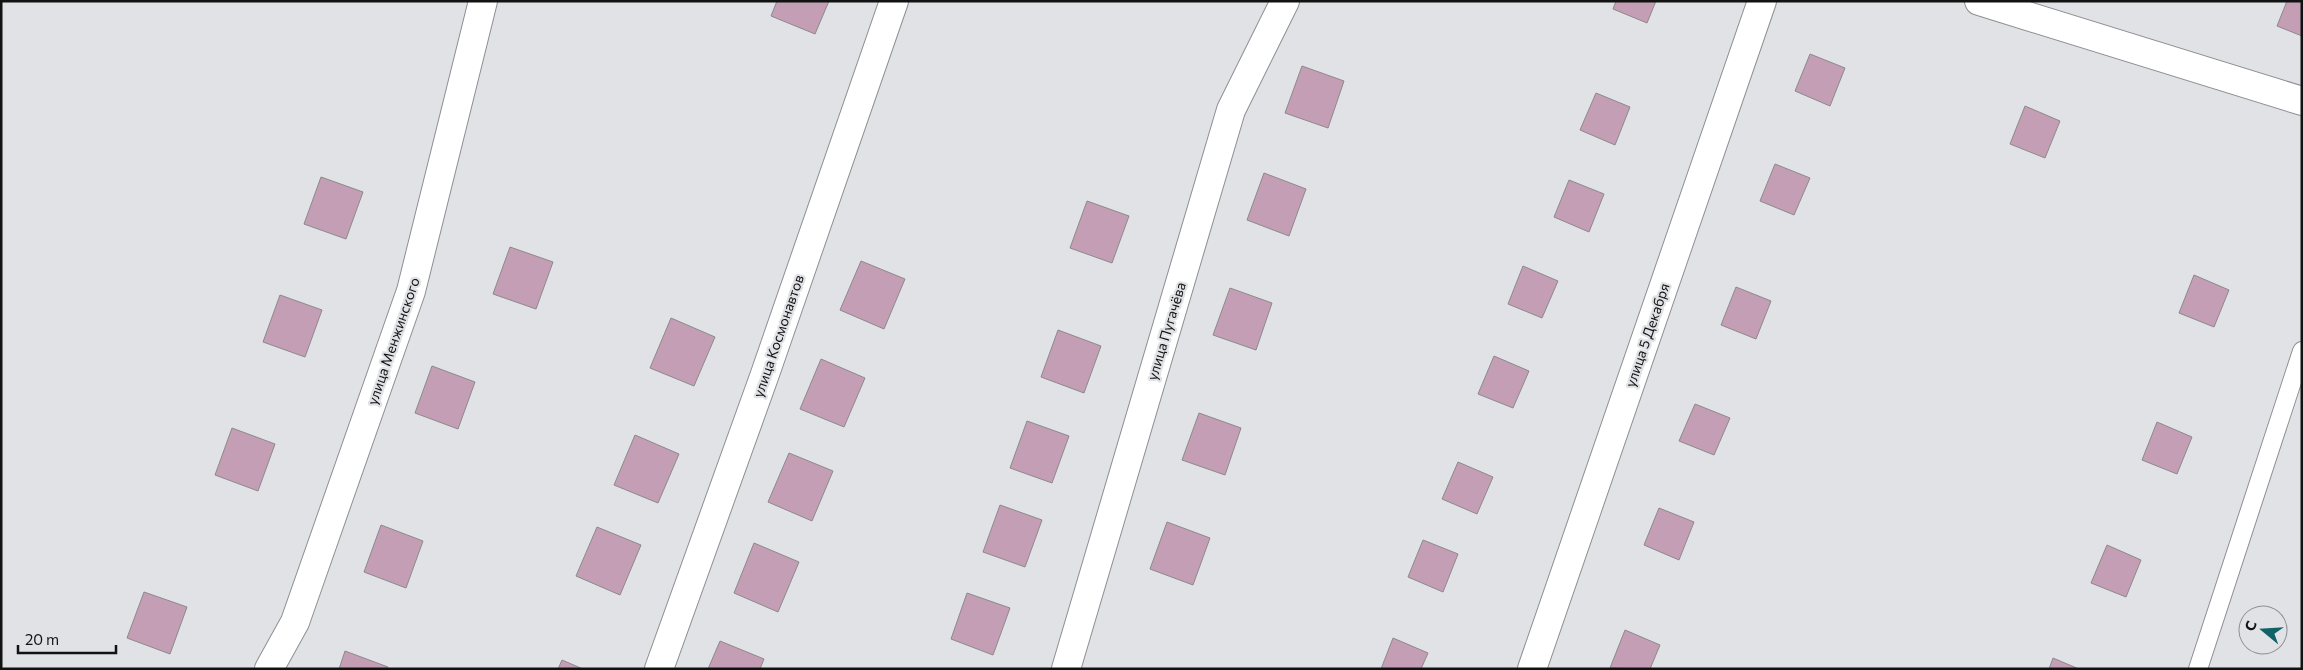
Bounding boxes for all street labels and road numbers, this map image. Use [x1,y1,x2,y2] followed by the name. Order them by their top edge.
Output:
[749,273,807,399] street label: улица Космонавтов
[363,275,423,407] street label: улица Менжинского
[1143,280,1189,382] street label: улица Пугачёва
[1621,281,1673,389] street label: улица 5 Декабря

